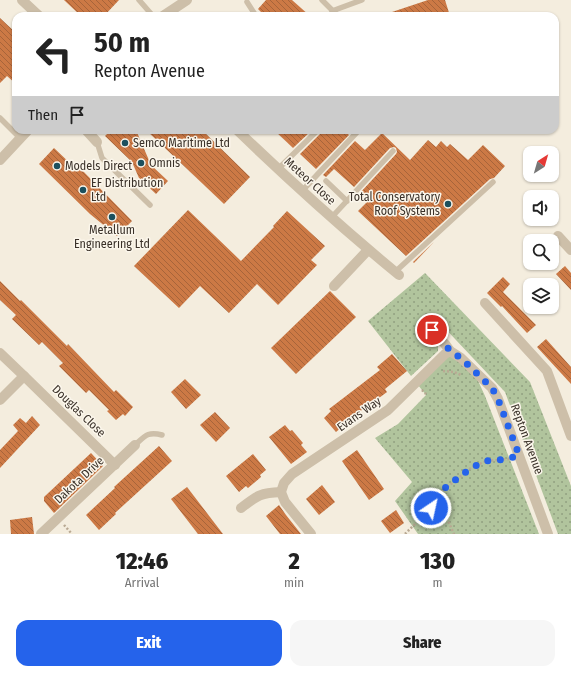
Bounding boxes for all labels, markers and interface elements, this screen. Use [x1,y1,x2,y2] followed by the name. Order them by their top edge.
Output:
[94,26,150,59] text: 50 m
[28,28,80,80] icon: left
[94,60,205,82] text: Repton Avenue
[66,104,88,126] icon: arrive
[28,106,58,124] text: Then
[133,136,230,150] place label: Semco Maritime Ltd
[120,138,130,148] marker: Semco Maritime Ltd
[523,146,559,182] north arrow
[523,146,559,314] map controls
[282,154,338,208] street label: Meteor Close
[149,156,180,170] place label: Omnis
[136,158,146,168] marker: Omnis
[65,159,132,173] place label: Models Direct
[52,161,62,171] marker: Models Direct
[91,176,163,204] place label: EF Distribution Ltd
[78,185,88,195] marker: EF Distribution Ltd
[349,190,441,218] place label: Total Conservatory Roof Systems
[523,190,559,226] button: sound
[443,199,453,209] marker: Total Conservatory Roof Systems
[107,212,117,222] marker: Metallum Engineering Ltd
[74,223,150,251] place label: Metallum Engineering Ltd
[523,234,559,270] button: search
[523,278,559,314] button: layers
[415,313,449,347] pin
[421,319,443,341] icon: arrive
[50,382,109,440] street label: Douglas Close
[334,393,384,434] street label: Evans Way
[508,402,546,476] street label: Repton Avenue
[51,454,107,506] street label: Dakota Drive
[410,487,452,529] position arrow
[116,547,168,575] text: 12:46
[288,547,300,575] text: 2
[420,547,455,575] text: 130
[125,575,159,590] text: Arrival
[284,575,304,590] text: min
[433,575,443,590] text: m
[16,620,282,666] button: Exit
[290,620,555,666] button: Share

